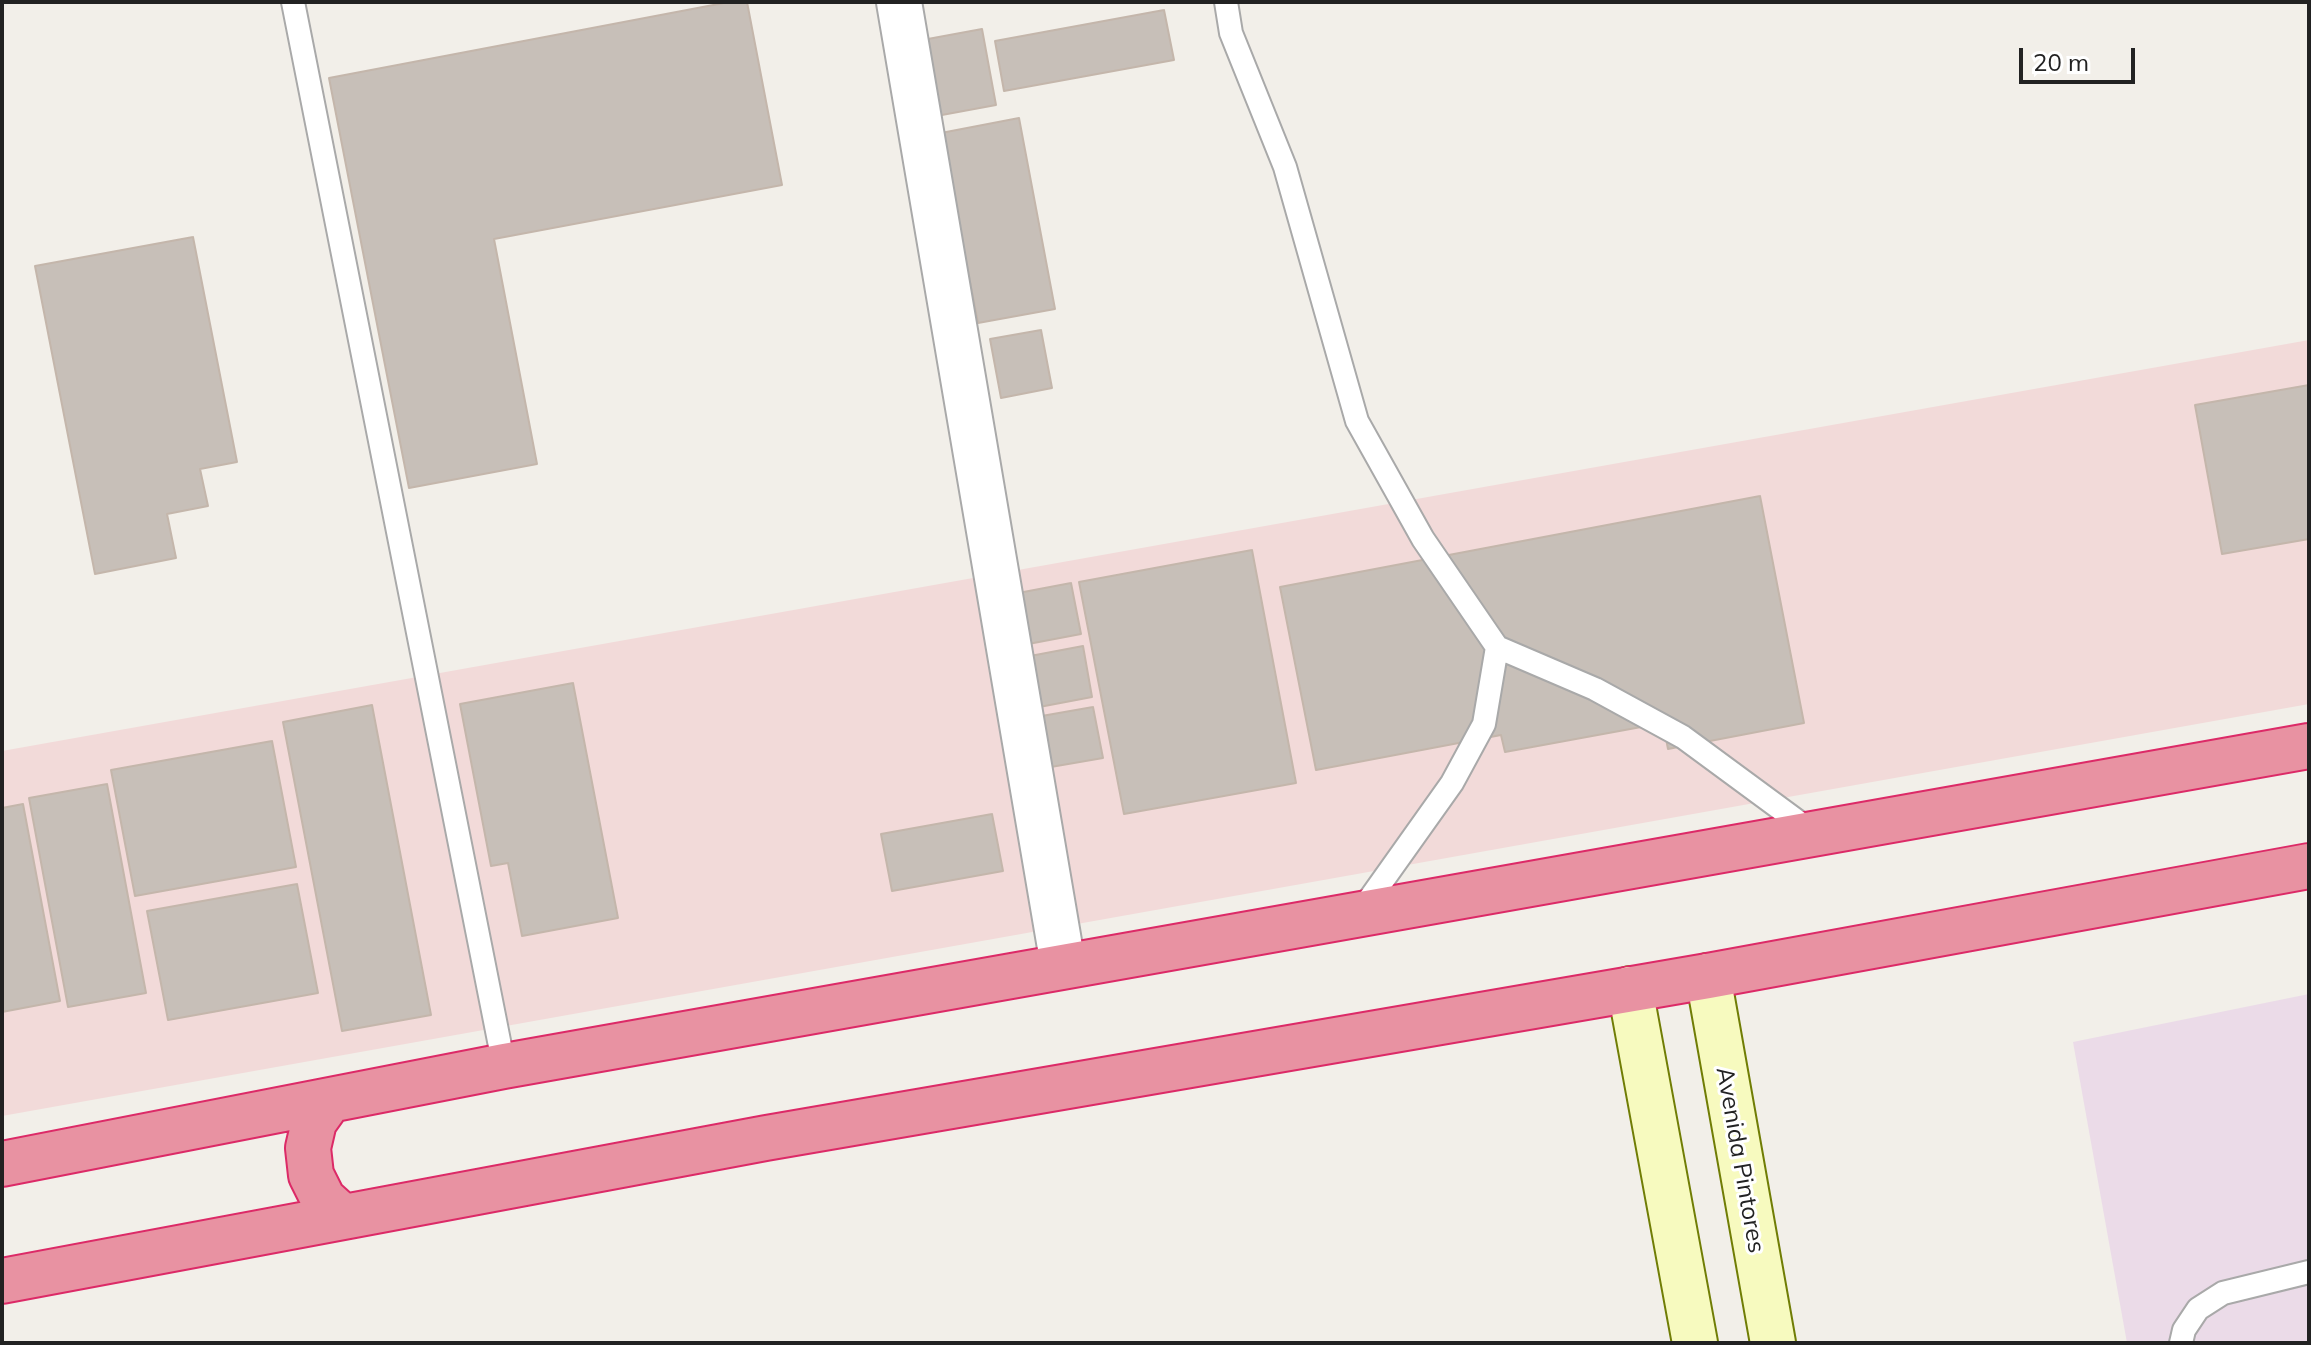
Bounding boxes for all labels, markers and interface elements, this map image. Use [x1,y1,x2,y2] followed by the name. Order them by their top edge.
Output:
[2023,32,2139,82] scale bar
[2033,47,2089,77] text: 20 m
[1709,1065,1771,1255] street label: Avenida Pintores

